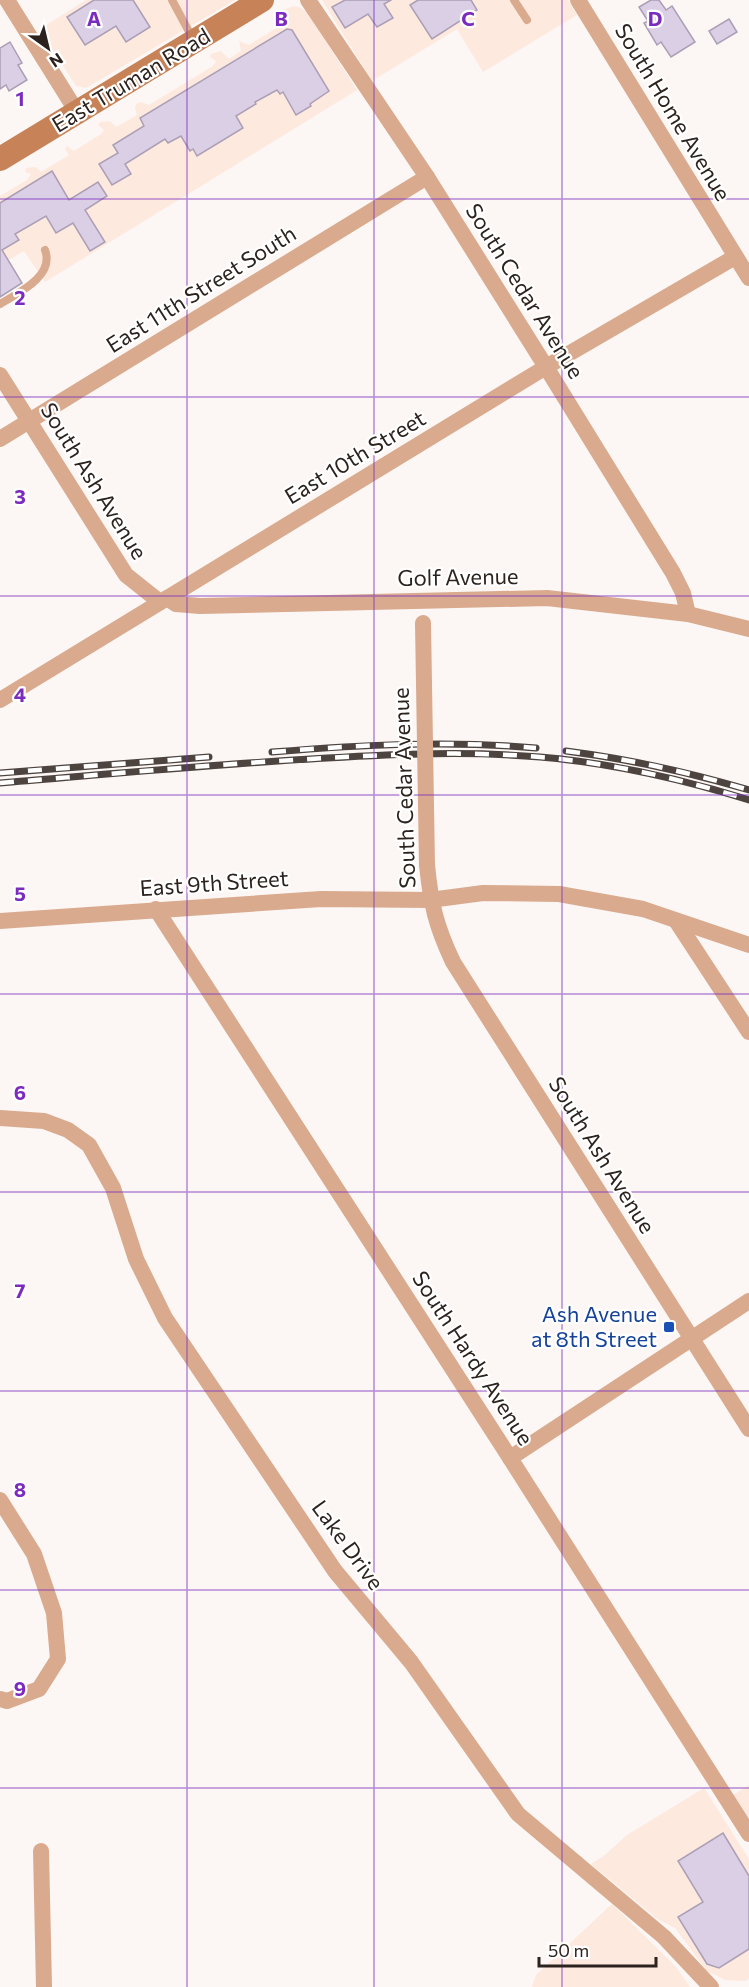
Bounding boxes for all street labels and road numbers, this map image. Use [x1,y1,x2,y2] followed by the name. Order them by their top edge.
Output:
[610,18,737,205] street label: South Home Avenue
[47,22,215,137] street label: East Truman Road
[461,198,590,383] street label: South Cedar Avenue
[101,219,301,358] street label: East 11th Street South
[35,397,153,564] street label: South Ash Avenue
[279,404,430,509] street label: East 10th Street
[397,562,519,591] street label: Golf Avenue
[386,687,421,889] street label: South Cedar Avenue
[139,864,289,901] street label: East 9th Street
[543,1071,661,1238] street label: South Ash Avenue
[407,1266,540,1450] street label: South Hardy Avenue
[307,1494,390,1595] street label: Lake Drive

